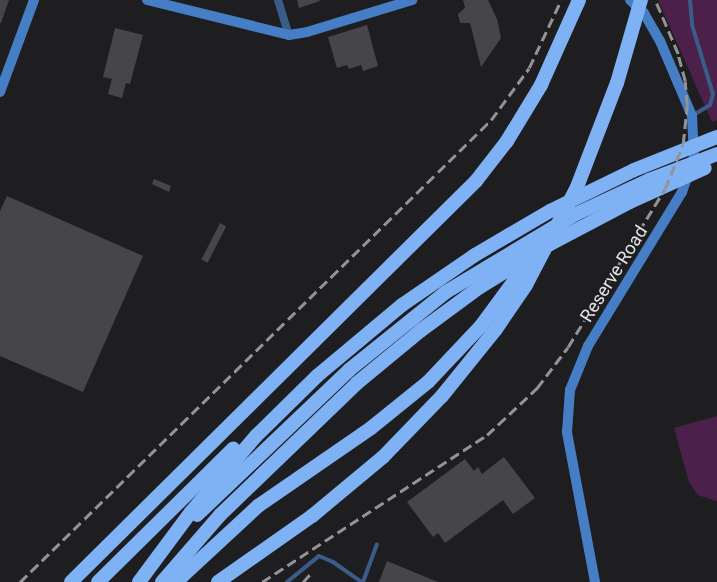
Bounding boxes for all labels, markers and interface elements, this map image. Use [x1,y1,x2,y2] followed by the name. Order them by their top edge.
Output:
[576,222,652,326] street label: Reserve Road

